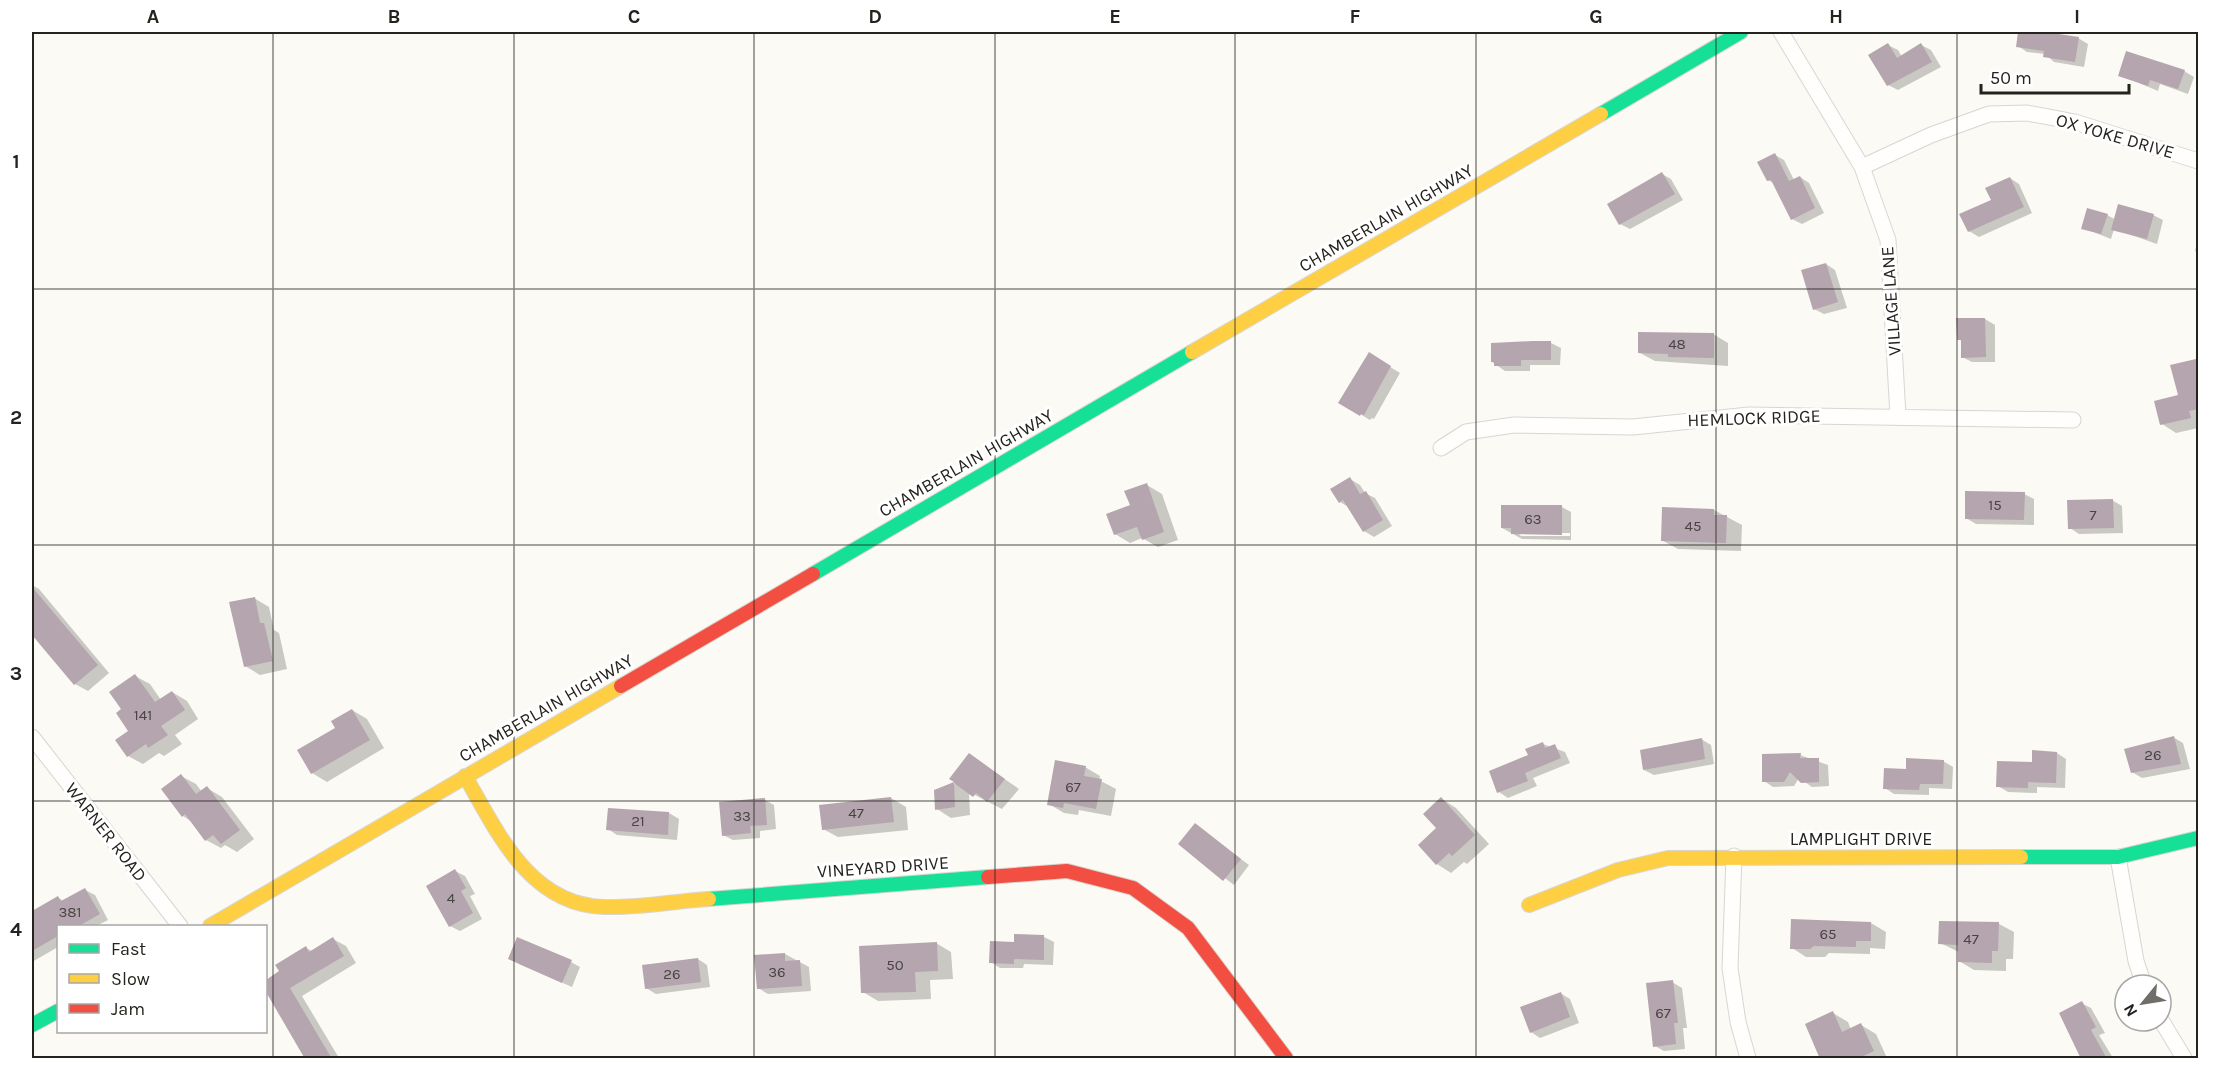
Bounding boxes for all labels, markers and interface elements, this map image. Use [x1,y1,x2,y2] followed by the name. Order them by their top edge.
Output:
[147,5,160,28] text: A
[388,5,400,28] text: B
[628,5,640,28] text: C
[868,5,882,28] text: D
[1109,5,1121,28] text: E
[1350,5,1361,28] text: F
[1589,5,1603,28] text: G
[1829,5,1843,28] text: H
[2074,5,2080,28] text: I
[1981,57,2130,95] scale bar
[1990,67,2032,89] text: 50 m
[2053,109,2177,163] street label: OX YOKE DRIVE
[12,150,20,173] text: 1
[1295,159,1477,277] street label: CHAMBERLAIN HIGHWAY
[1876,246,1906,356] street label: VILLAGE LANE
[1668,335,1686,353] house number: 48
[875,404,1057,522] street label: CHAMBERLAIN HIGHWAY
[1687,405,1821,431] street label: HEMLOCK RIDGE
[10,406,22,429] text: 2
[1988,496,2002,514] house number: 15
[2089,506,2097,524] house number: 7
[1524,510,1542,528] house number: 63
[1685,517,1701,535] house number: 45
[455,649,637,767] street label: CHAMBERLAIN HIGHWAY
[10,662,22,685] text: 3
[134,706,152,724] house number: 141
[2144,746,2162,764] house number: 26
[61,778,151,886] street label: WARNER ROAD
[1065,778,1081,796] house number: 67
[848,804,864,822] house number: 47
[733,807,751,825] house number: 33
[631,812,645,830] house number: 21
[1790,828,1932,850] street label: LAMPLIGHT DRIVE
[816,851,950,883] street label: VINEYARD DRIVE
[447,889,456,907] house number: 4
[58,903,82,921] house number: 381
[10,918,22,941] text: 4
[57,925,267,1033] legend
[1819,925,1837,943] house number: 65
[1963,930,1979,948] house number: 47
[111,938,146,960] text: Fast
[886,956,904,974] house number: 50
[768,963,786,981] house number: 36
[663,965,681,983] house number: 26
[111,968,150,990] text: Slow
[2113,973,2173,1033] north arrow
[111,998,145,1020] text: Jam
[2119,1001,2142,1020] text: N
[1655,1004,1671,1022] house number: 67

